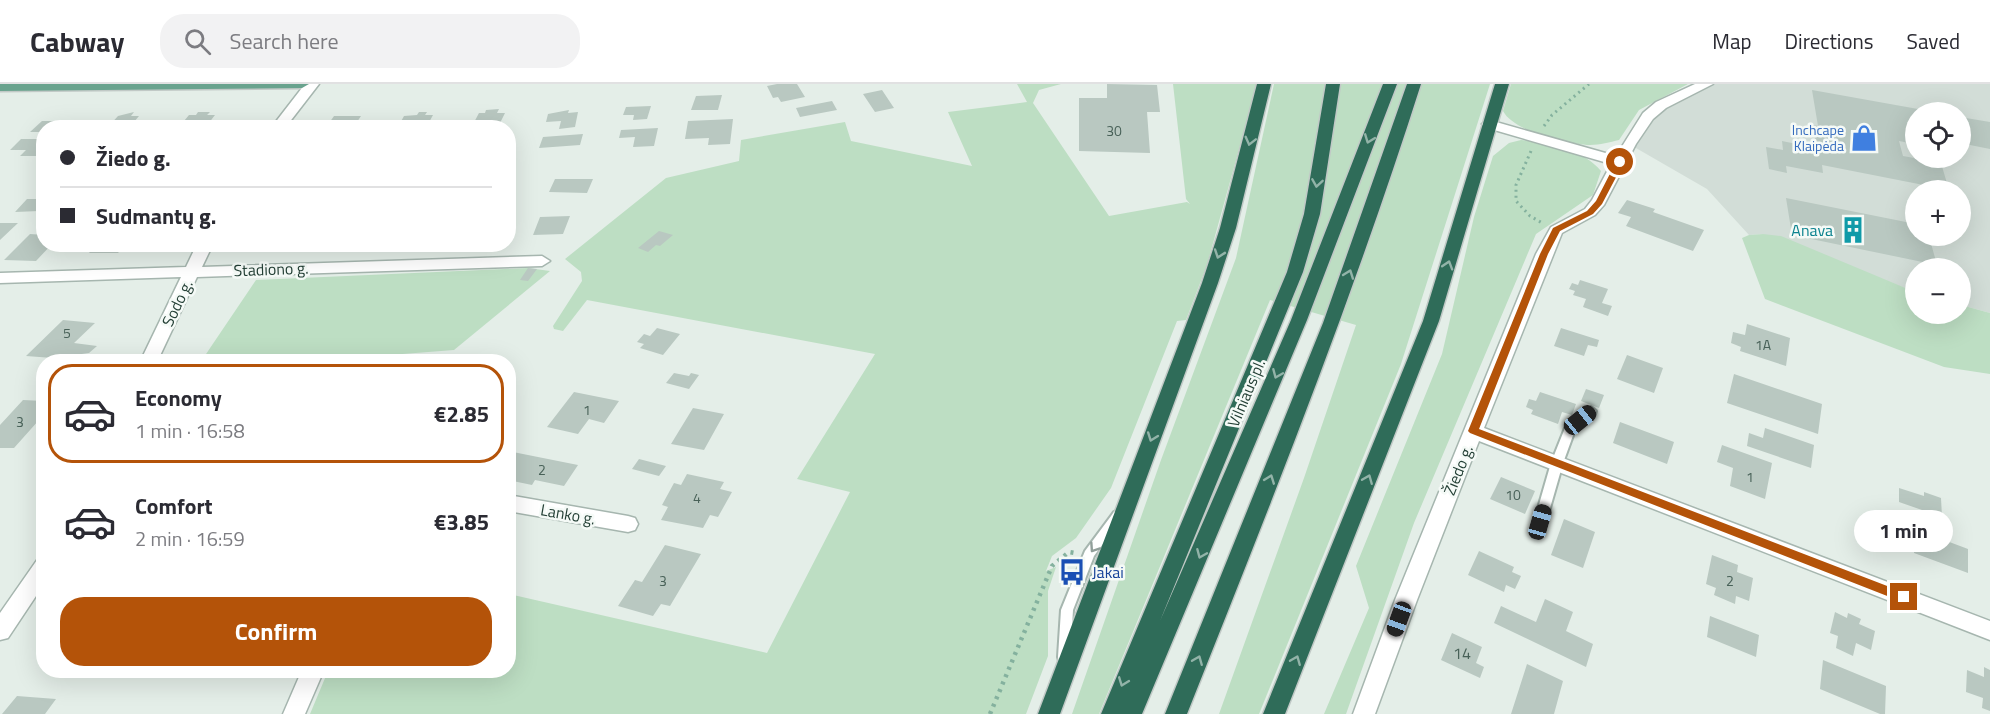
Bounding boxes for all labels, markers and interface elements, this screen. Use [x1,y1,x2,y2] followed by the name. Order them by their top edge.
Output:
[160,14,580,68] search box
[30,20,124,63] text: Cabway
[229,24,339,58] text: Search here
[181,25,214,58] icon: search
[1712,25,1752,57] text: Map
[1785,25,1874,57] text: Directions
[1907,25,1960,57] text: Saved
[1905,102,1971,324] map controls
[1905,102,1971,168] button: locate
[1792,119,1844,156] place label: Inchcape Klaipėda
[1106,120,1122,141] house number: 30
[1849,123,1879,153] shop icon: Inchcape Klaipėda
[1364,132,1376,143] one-way arrow
[1244,136,1257,146] one-way arrow
[96,141,171,175] text: Žiedo g.
[1606,148,1633,175] route start
[1311,178,1324,188] one-way arrow
[1905,180,1971,246] button: +
[96,199,216,233] text: Sudmantų g.
[1838,215,1868,245] building icon: Anava
[1791,218,1833,242] place label: Anava
[1214,248,1227,259] one-way arrow
[233,256,309,282] street label: Stadiono g.
[1905,258,1971,324] button: −
[1441,260,1453,271] one-way arrow
[1341,269,1354,280] one-way arrow
[155,276,199,330] street label: Sodo g.
[63,322,71,343] house number: 5
[1755,334,1772,355] house number: 1A
[1221,355,1271,431] street label: Vilniaus pl.
[1272,367,1284,378] one-way arrow
[135,381,222,415] text: Economy
[63,387,117,441] icon: car
[434,397,489,431] text: €2.85
[583,399,591,420] house number: 1
[1560,402,1600,438] car
[16,411,24,432] house number: 3
[135,415,245,446] text: 1 min · 16:58
[1147,431,1159,442] one-way arrow
[1437,441,1479,499] street label: Žiedo g.
[538,459,546,480] house number: 2
[1746,466,1754,487] house number: 1
[1263,474,1275,485] one-way arrow
[1361,474,1373,485] one-way arrow
[1505,484,1521,505] house number: 10
[693,487,701,508] house number: 4
[135,489,213,523] text: Comfort
[63,495,117,549] icon: car
[539,497,597,531] street label: Lanko g.
[1526,502,1554,542] car
[434,505,489,539] text: €3.85
[1854,510,1954,552] callout: 1 min
[1879,515,1928,546] text: 1 min
[135,523,245,554] text: 2 min · 16:59
[1090,541,1101,552] one-way arrow
[1196,547,1208,558] one-way arrow
[1057,557,1087,587] bus stop icon: Jakai
[1092,560,1124,584] place label: Jakai
[659,570,667,591] house number: 3
[1726,570,1734,591] house number: 2
[1890,583,1917,610] route end
[60,597,492,666] button: Confirm
[1384,599,1414,639] car
[1453,641,1471,665] house number: 14
[1191,655,1203,666] one-way arrow
[1289,655,1301,666] one-way arrow
[1118,676,1131,687] one-way arrow

